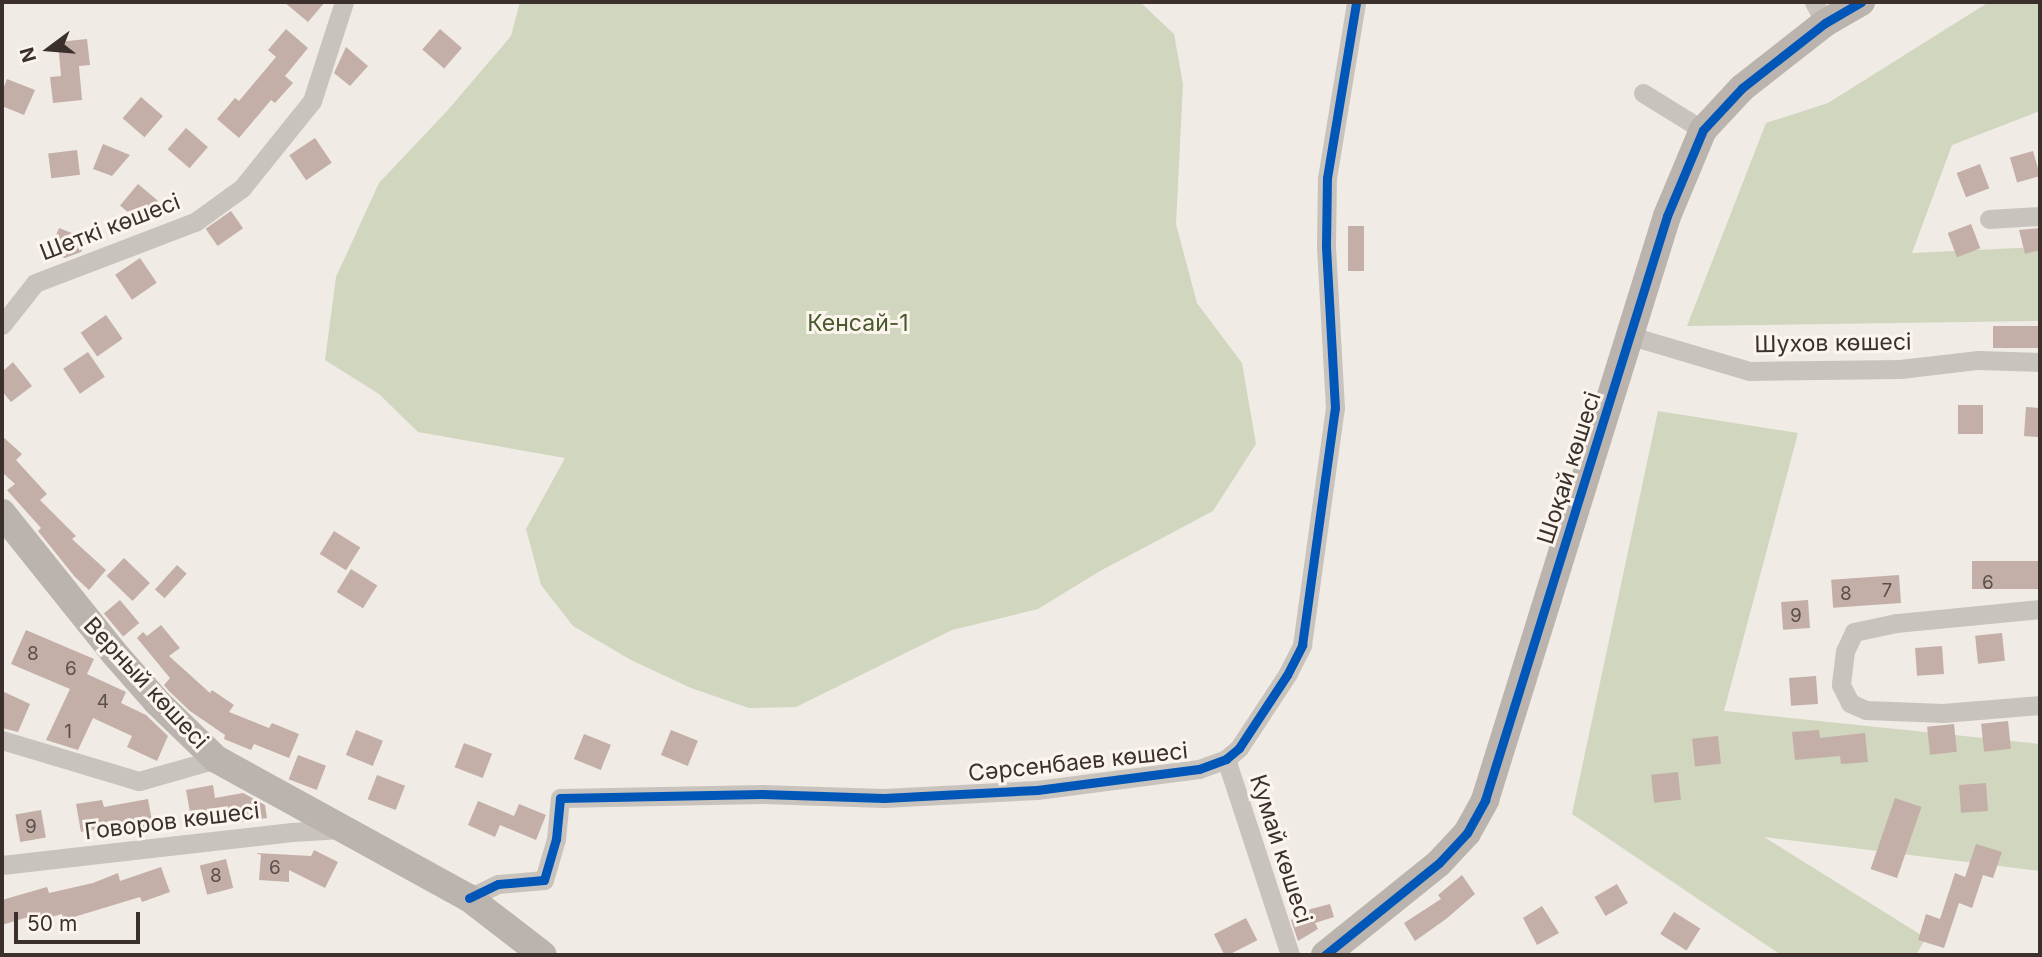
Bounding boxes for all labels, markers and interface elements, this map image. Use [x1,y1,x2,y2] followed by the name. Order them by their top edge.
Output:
[14,14,84,84] north arrow
[15,45,41,65] text: N
[36,188,184,266] street label: Шеткі көшесі
[807,309,909,337] park label: Кенсай-1
[1754,328,1912,358] street label: Шухов көшесі
[1531,388,1607,548] street label: Шоқай көшесі
[1982,572,1994,594] house number: 6
[1882,580,1892,602] house number: 7
[1840,583,1852,605] house number: 8
[1790,605,1802,627] house number: 9
[78,611,214,755] street label: Верный көшесі
[27,643,39,665] house number: 8
[65,658,77,680] house number: 6
[97,691,109,713] house number: 4
[64,721,72,743] house number: 1
[967,737,1189,787] street label: Сәрсенбаев көшесі
[1244,771,1318,927] street label: Кумай көшесі
[83,797,261,845] street label: Говоров көшесі
[25,816,37,838] house number: 9
[269,857,281,879] house number: 6
[210,865,222,887] house number: 8
[18,898,144,942] scale bar
[27,911,77,936] text: 50 m

